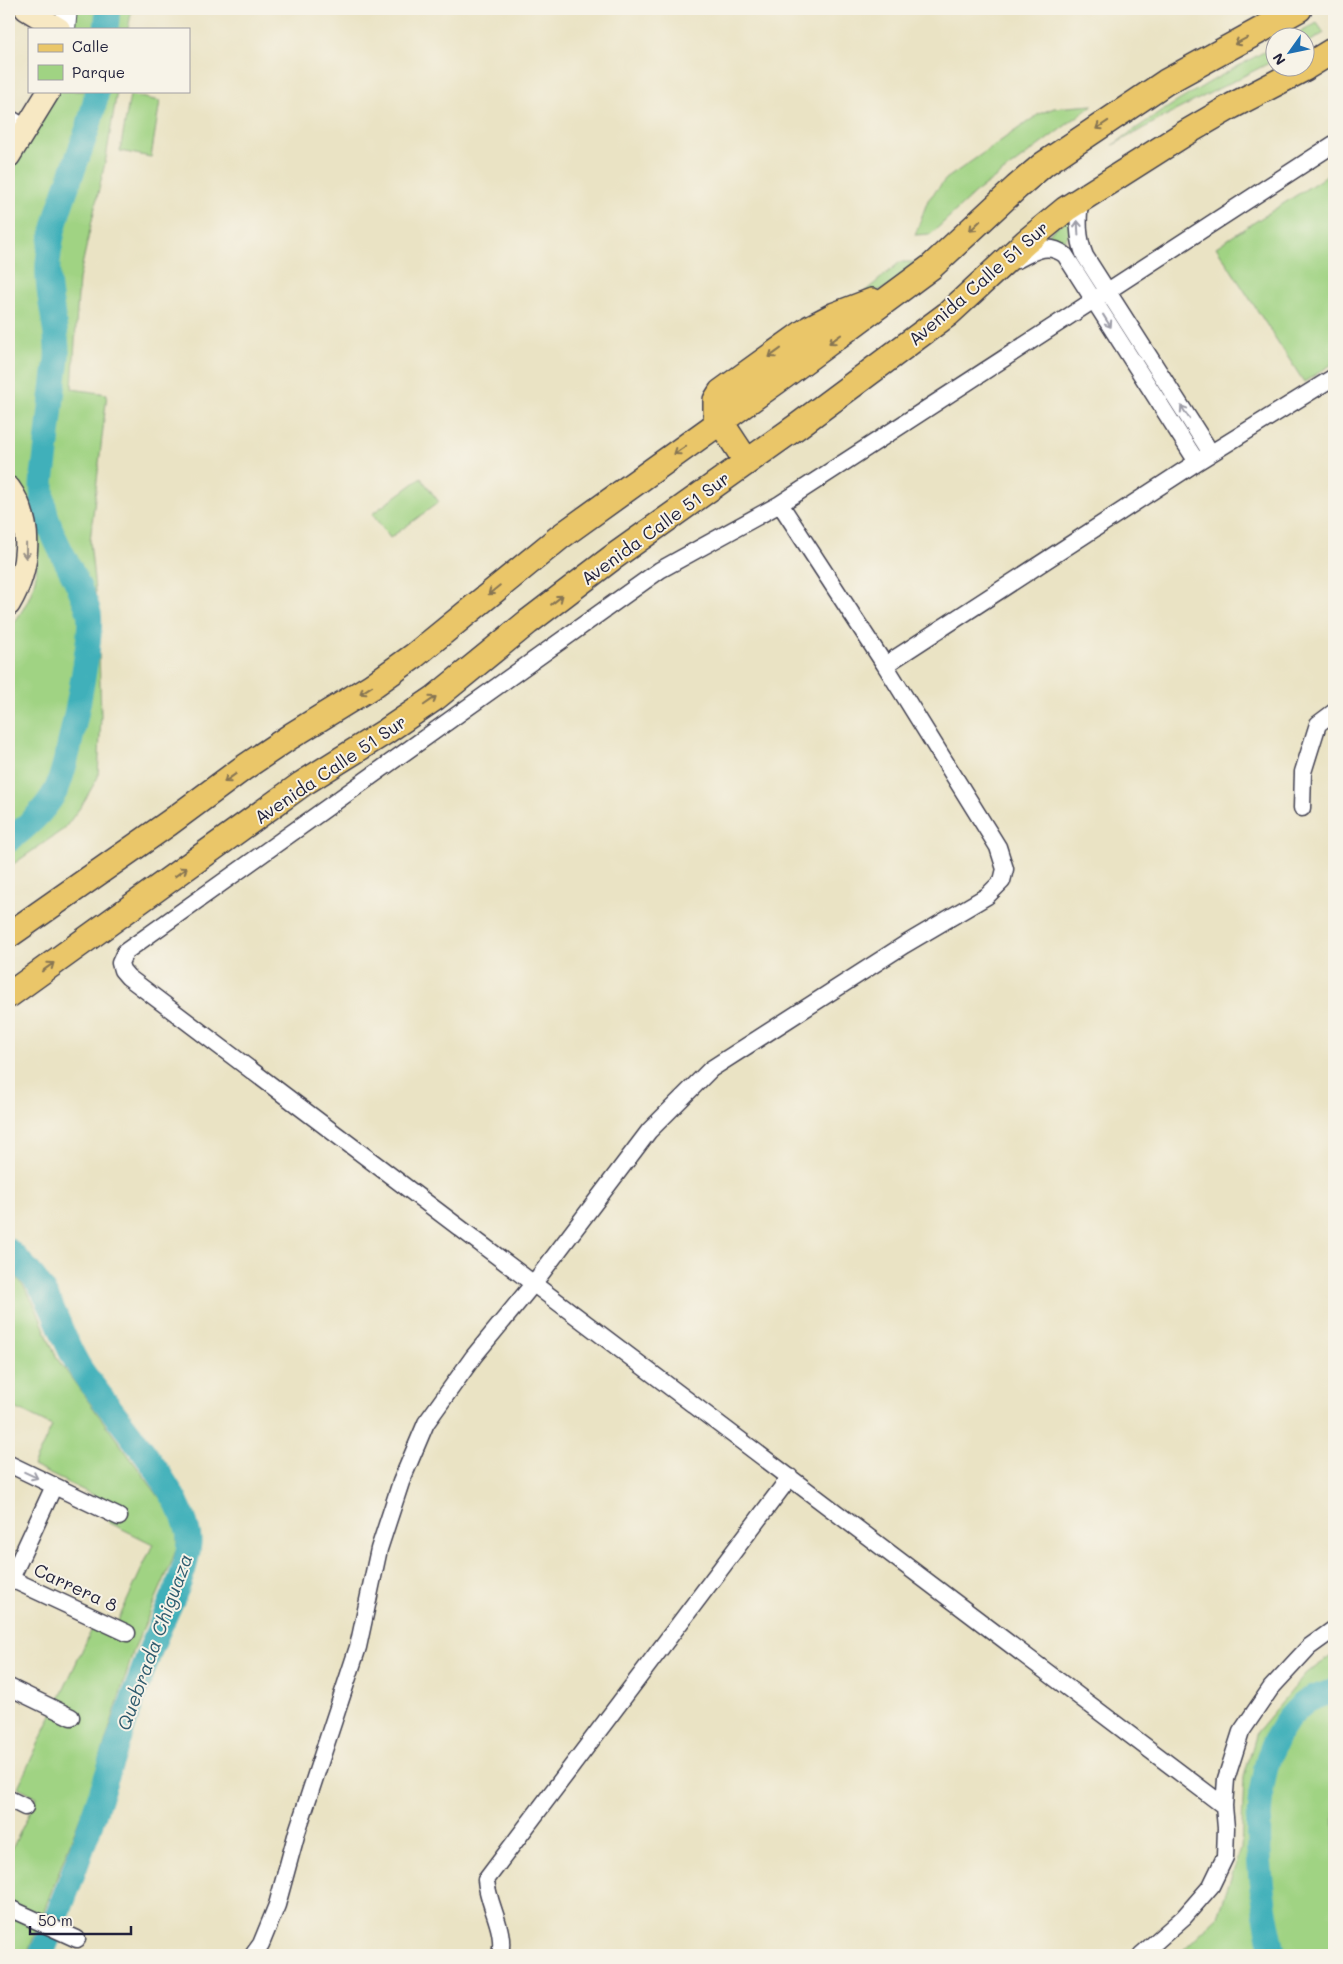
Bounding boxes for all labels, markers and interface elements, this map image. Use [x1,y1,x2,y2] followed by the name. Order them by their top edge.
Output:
[28,28,190,92] legend
[1266,28,1316,78] north arrow
[72,36,109,56] text: Calle
[1233,36,1248,46] one-way arrow
[1268,50,1290,69] text: N
[72,62,125,82] text: Parque
[1095,120,1109,130] one-way arrow
[903,215,1053,351] street label: Avenida Calle 51 Sur
[969,220,982,232] one-way arrow
[1074,220,1083,236] one-way arrow
[1102,314,1112,328] one-way arrow
[828,334,842,344] one-way arrow
[769,348,782,359] one-way arrow
[1179,406,1189,420] one-way arrow
[673,445,687,455] one-way arrow
[576,466,734,590] street label: Avenida Calle 51 Sur
[21,542,31,558] one-way arrow
[488,584,501,595] one-way arrow
[550,595,564,605] one-way arrow
[359,685,373,695] one-way arrow
[423,696,437,706] one-way arrow
[249,709,411,829] street label: Avenida Calle 51 Sur
[223,773,237,783] one-way arrow
[174,867,188,877] one-way arrow
[41,962,55,972] one-way arrow
[23,1471,38,1480] one-way arrow
[110,1550,198,1734] water label: Quebrada Chiguaza
[30,1557,122,1617] street label: Carrera 8
[30,1904,131,1936] scale bar
[38,1910,73,1930] text: 50 m

